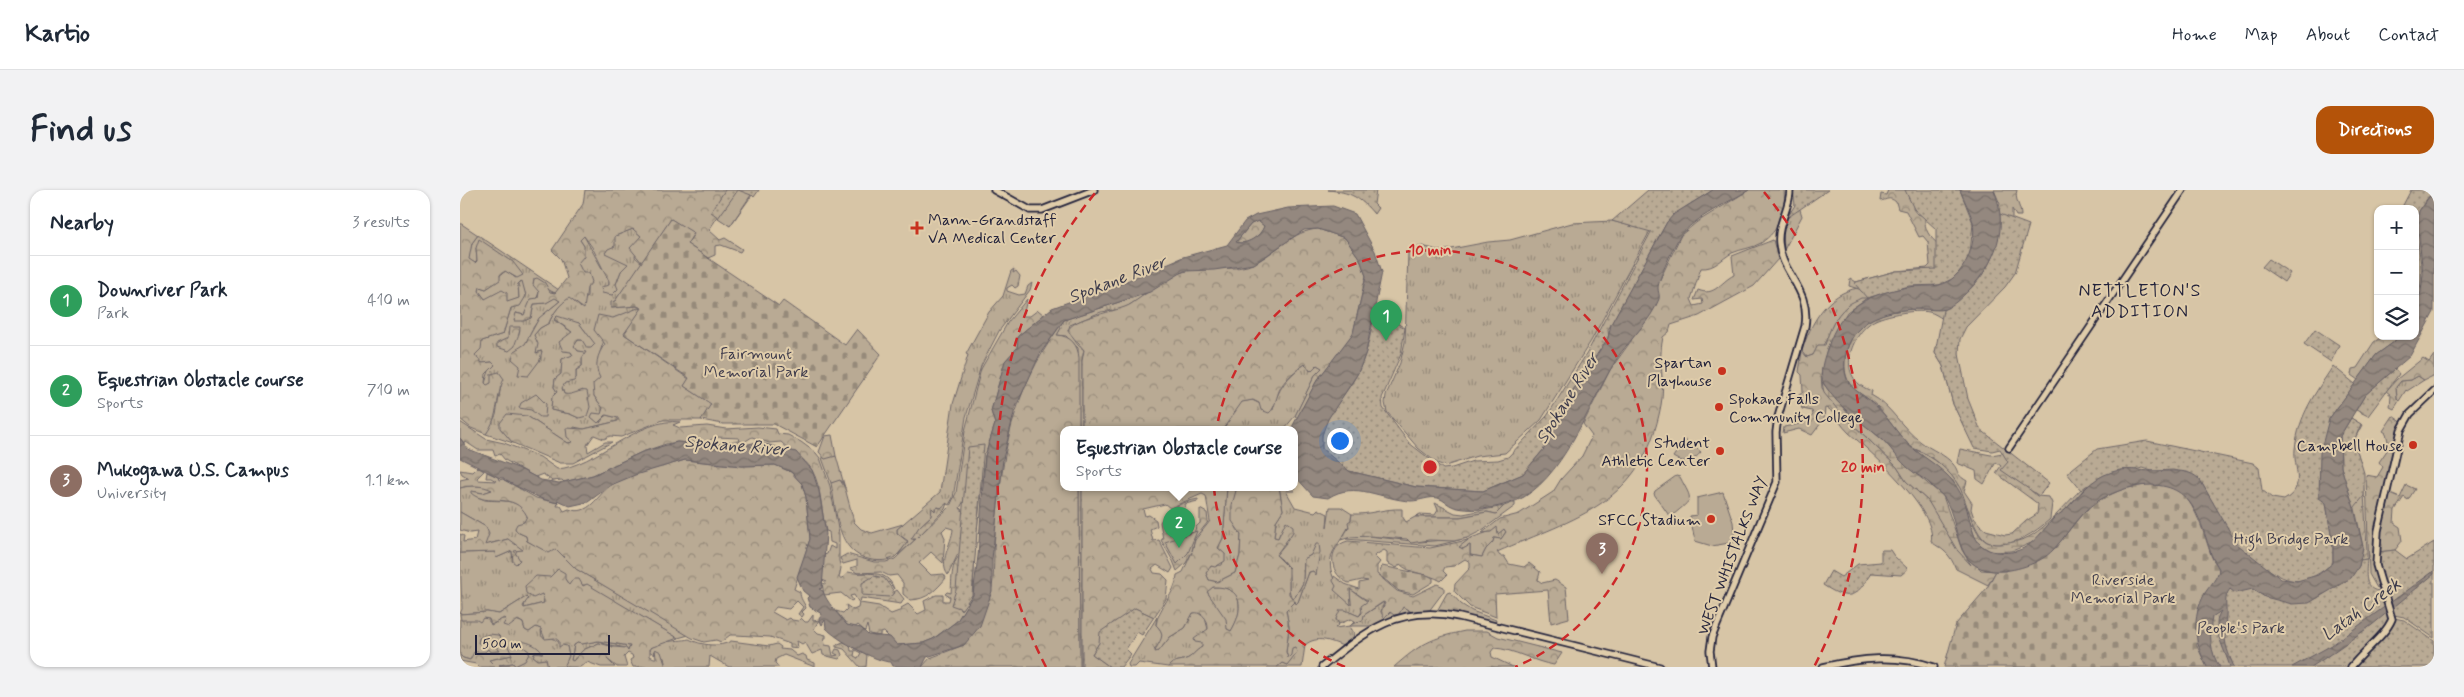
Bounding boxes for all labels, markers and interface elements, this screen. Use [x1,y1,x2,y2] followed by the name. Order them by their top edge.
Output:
[25,19,90,50] text: Kartio
[2172,23,2217,47] text: Home
[2245,23,2278,47] text: Map
[2306,23,2350,47] text: About
[2378,23,2439,47] text: Contact
[2316,106,2434,154] button: Directions
[30,107,132,153] text: Find us
[2374,205,2419,340] map controls
[2374,205,2419,250] button: +
[50,209,114,237] text: Nearby
[928,210,1057,249] place label: Mann-Grandstaff VA Medical Center
[352,212,410,233] text: 3 results
[910,221,924,235] marker: Mann-Grandstaff VA Medical Center
[1408,241,1452,261] text: 10 min
[1065,249,1172,310] water label: Spokane River
[2374,250,2419,295] button: −
[97,278,227,303] text: Downriver Park
[2079,279,2201,324] district label: NETTLETON'S ADDITION
[62,290,70,311] text: 1
[367,290,410,311] text: 410 m
[2374,295,2419,340] button: layers
[1370,300,1402,341] pin: 1
[97,303,129,324] text: Park
[704,344,808,383] park label: Fairmount Memorial Park
[1530,346,1607,449] water label: Spokane River
[1647,353,1712,392] place label: Spartan Playhouse
[1716,365,1728,377] marker: Spartan Playhouse
[97,368,304,393] text: Equestrian Obstacle course
[62,380,70,401] text: 2
[367,380,410,401] text: 710 m
[1729,389,1863,428] place label: Spokane Falls Community College
[97,393,143,414] text: Sports
[1713,401,1725,413] marker: Spokane Falls Community College
[1060,426,1298,491] popup
[1327,428,1353,454] your location
[684,430,791,463] water label: Spokane River
[1601,433,1710,472] place label: Student Athletic Center
[1076,436,1282,461] text: Equestrian Obstacle course
[2296,436,2403,457] place label: Campbell House
[2407,439,2419,451] marker: Campbell House
[1714,445,1726,457] marker: Student Athletic Center
[97,458,289,483] text: Mukogawa U.S. Campus
[1421,458,1439,476] centre of rings
[1841,458,1885,478] text: 20 min
[1076,461,1122,482] text: Sports
[62,470,70,491] text: 3
[365,470,410,491] text: 1.1 km
[1692,473,1772,638] street label: WEST WHISTALKS WAY
[97,483,167,504] text: University
[1163,507,1195,548] pin: 2
[1598,510,1701,531] place label: SFCC Stadium
[1705,513,1717,525] marker: SFCC Stadium
[2234,529,2348,551] park label: High Bridge Park
[1586,533,1618,574] pin: 3
[2071,570,2175,609] park label: Riverside Memorial Park
[2317,573,2406,647] water label: Latah Creek
[2197,618,2285,639] park label: People's Park
[475,632,610,655] scale bar
[482,635,522,653] text: 500 m

